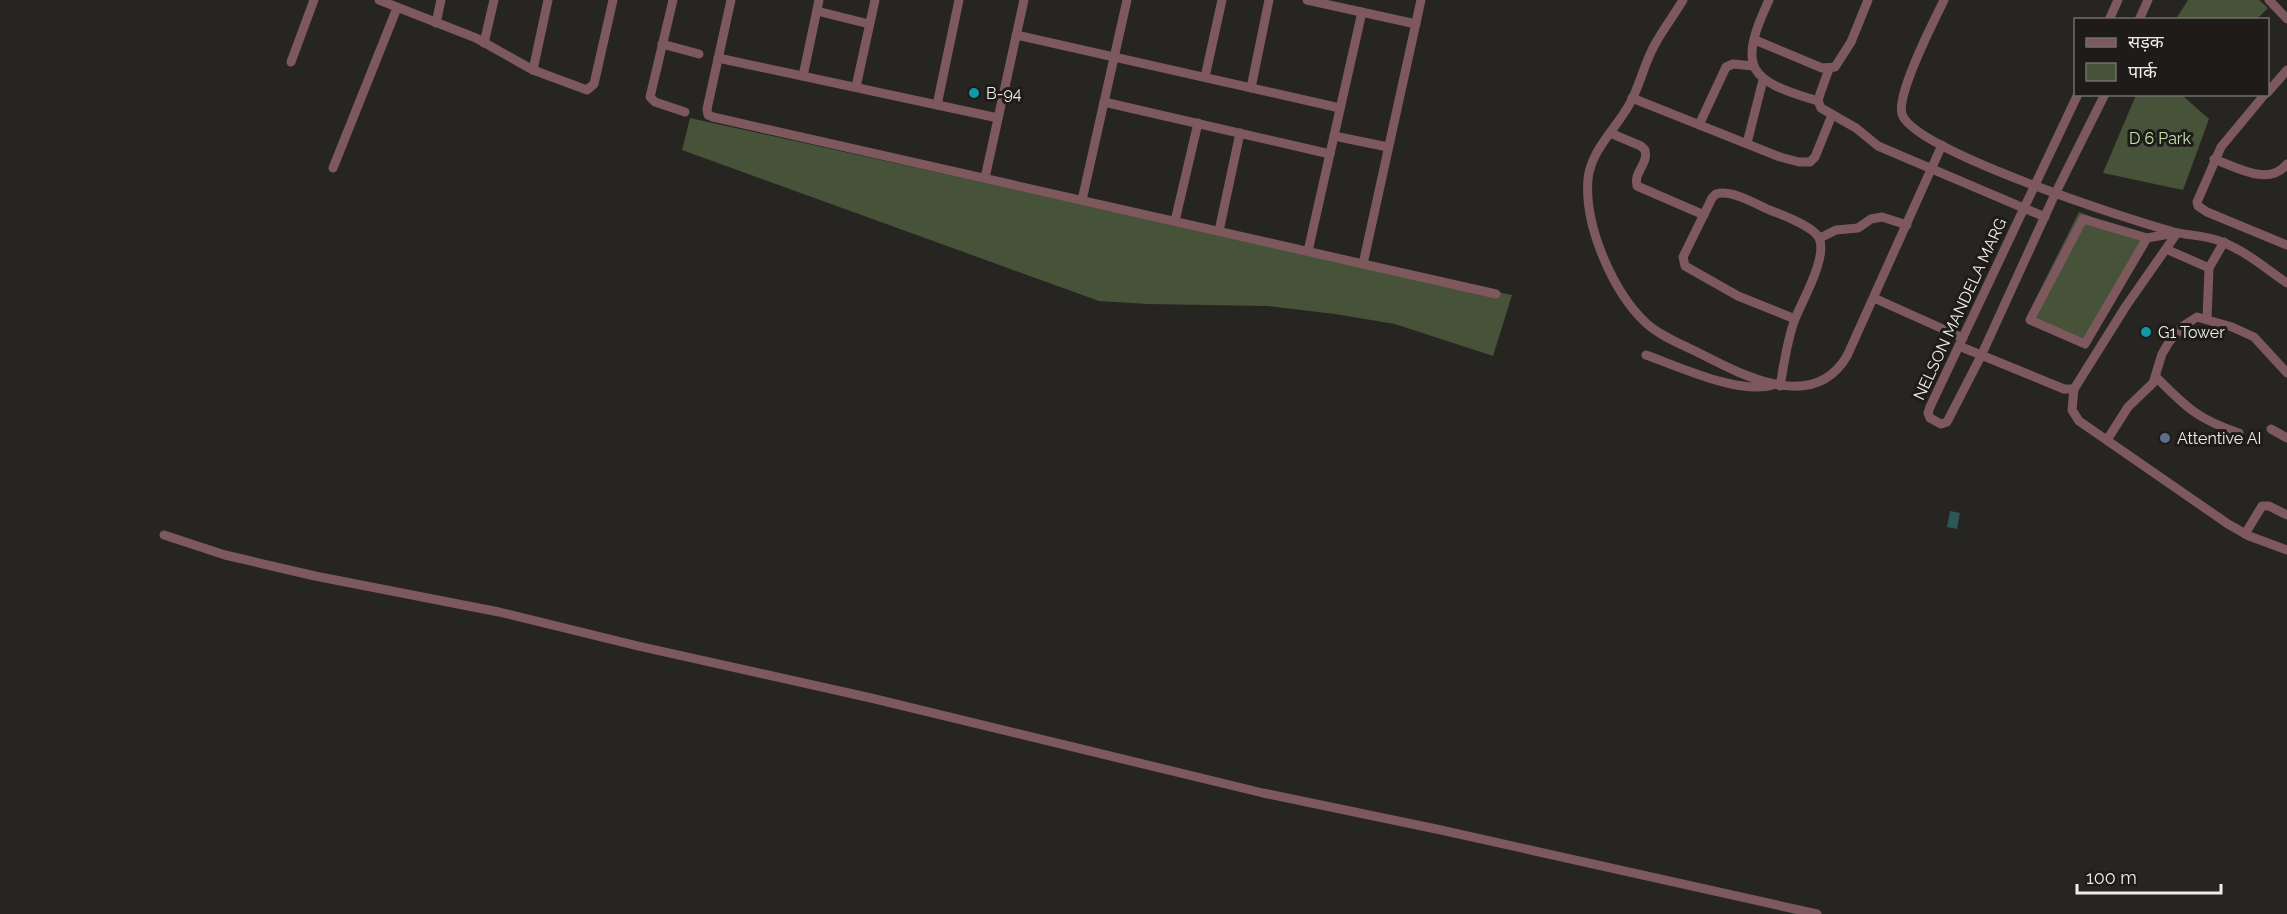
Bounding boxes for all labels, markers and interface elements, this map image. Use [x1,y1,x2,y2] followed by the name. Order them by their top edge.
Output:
[2074,18,2269,96] legend
[2128,31,2165,52] text: सड़क
[2128,61,2158,82] text: पार्क
[986,84,1022,103] place label: B-94
[967,86,981,100] marker: B-94
[2129,129,2191,148] park label: D 6 Park
[1909,215,2011,403] street label: NELSON MANDELA MARG
[2158,323,2225,342] place label: G1 Tower
[2139,325,2153,339] marker: G1 Tower
[2177,429,2262,448] place label: Attentive AI
[2158,431,2172,445] marker: Attentive AI
[2077,857,2221,895] scale bar
[2086,867,2137,888] text: 100 m

